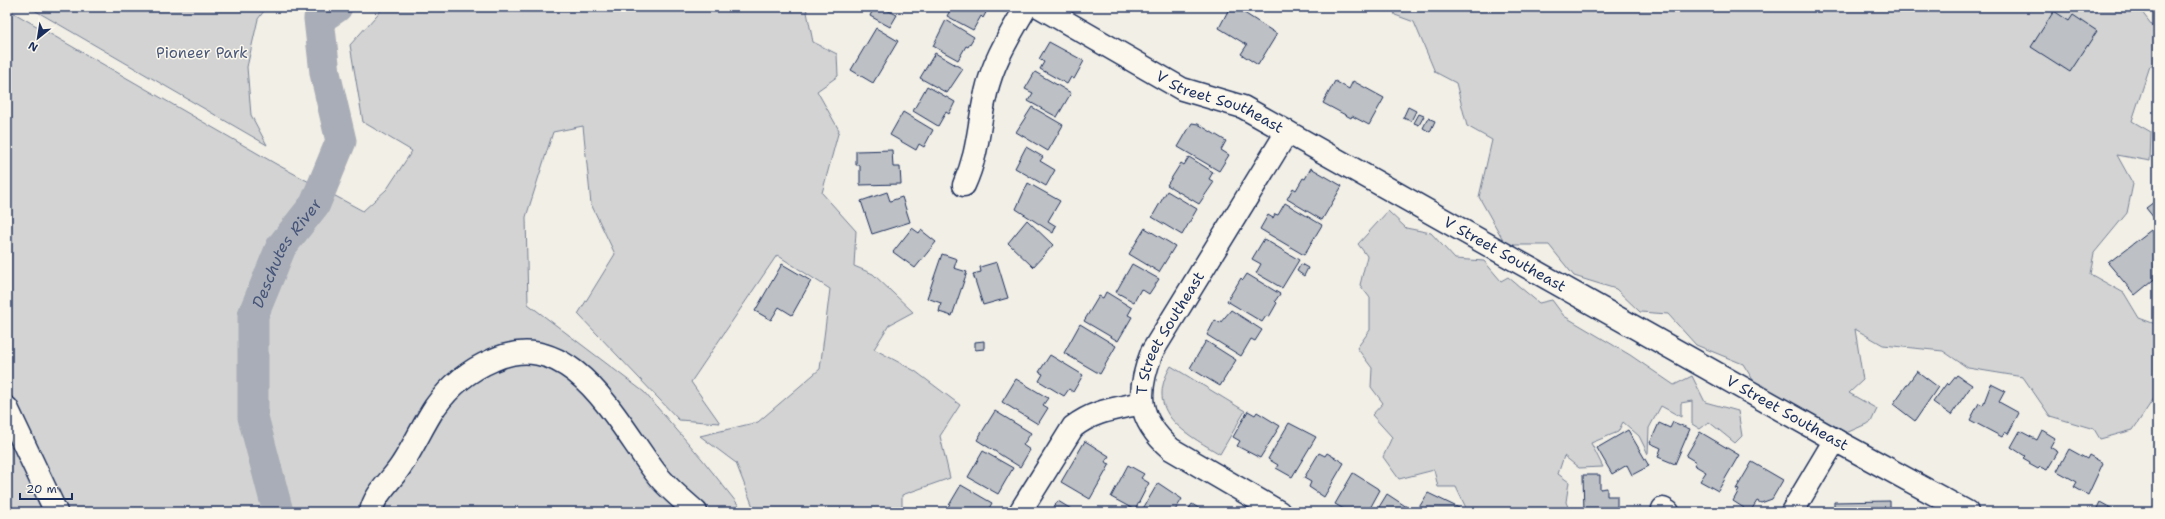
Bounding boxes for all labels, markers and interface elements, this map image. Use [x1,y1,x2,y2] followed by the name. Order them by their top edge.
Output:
[18,18,58,58] north arrow
[25,37,41,55] text: N
[156,43,248,63] park label: Pioneer Park
[1152,66,1287,138] street label: V Street Southeast
[247,195,327,311] water label: Deschutes River
[1440,212,1570,297] street label: V Street Southeast
[1132,268,1209,395] street label: T Street Southeast
[1723,371,1852,455] street label: V Street Southeast
[20,475,72,501] scale bar
[26,481,57,497] text: 20 m

